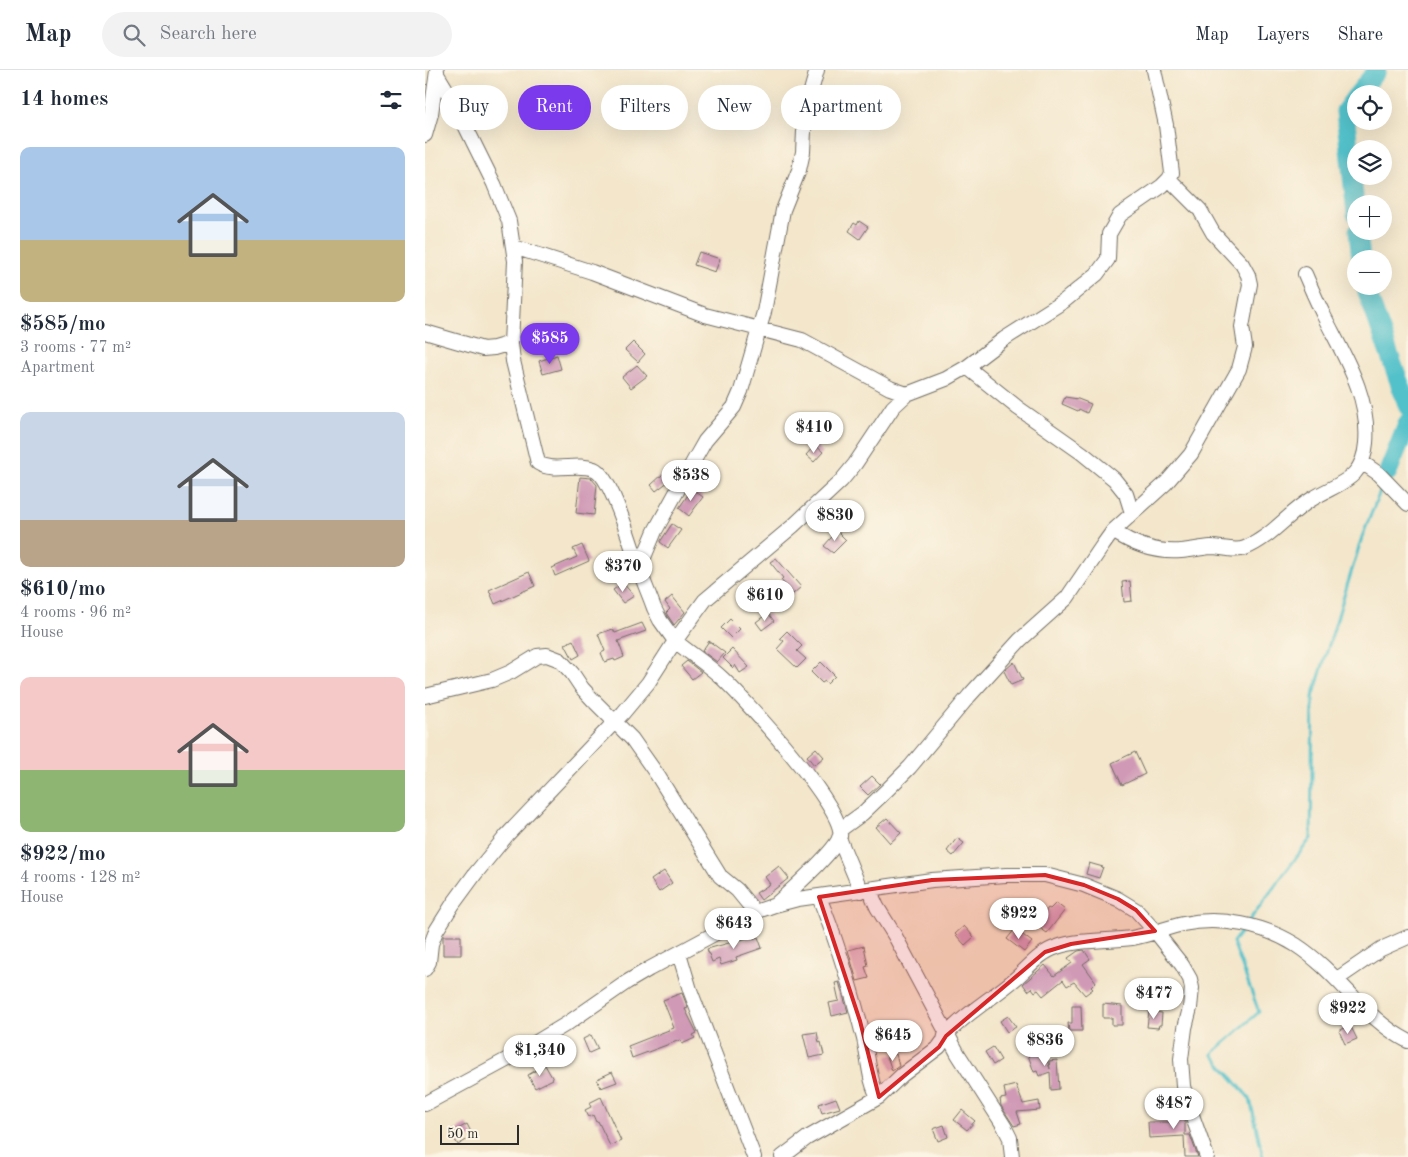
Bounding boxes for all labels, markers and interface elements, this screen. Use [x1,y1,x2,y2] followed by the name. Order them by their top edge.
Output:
[102,12,452,57] search box
[120,21,148,49] icon: search
[25,23,72,47] text: Map
[160,25,257,44] text: Search here
[1195,26,1229,44] text: Map
[1257,26,1309,44] text: Layers
[1337,26,1383,44] text: Share
[440,85,508,130] chip: Buy
[518,85,591,130] chip: Rent
[601,85,688,130] chip: Filters
[698,85,771,130] chip: New
[781,85,901,130] chip: Apartment
[1347,85,1392,295] map controls
[1347,85,1392,130] button: locate
[377,86,405,114] icon: filters
[20,89,108,110] text: 14 homes
[1347,140,1392,185] button: layers
[168,180,258,270] icon: home
[1347,195,1392,240] button: +
[1347,250,1392,295] button: −
[20,314,106,335] text: $585/mo
[520,322,580,365] pin: $585
[531,331,569,347] text: $585
[20,340,131,356] text: 3 rooms · 77 m²
[20,360,95,376] text: Apartment
[784,412,844,454] pin: $410
[795,420,833,436] text: $410
[168,445,258,535] icon: home
[661,460,721,502] pin: $538
[672,468,710,484] text: $538
[805,500,865,542] pin: $830
[816,508,854,524] text: $830
[593,550,653,593] pin: $370
[604,559,642,575] text: $370
[20,579,106,600] text: $610/mo
[735,580,795,622] pin: $610
[746,588,784,604] text: $610
[20,605,131,621] text: 4 rooms · 96 m²
[20,625,63,641] text: House
[168,710,258,800] icon: home
[20,844,106,865] text: $922/mo
[20,870,140,886] text: 4 rooms · 128 m²
[20,890,63,906] text: House
[989,898,1049,940] pin: $922
[1000,906,1038,922] text: $922
[704,908,764,950] pin: $643
[715,916,753,932] text: $643
[1124,978,1184,1020] pin: $477
[1135,986,1173,1002] text: $477
[1318,992,1378,1035] pin: $922
[1329,1001,1367,1017] text: $922
[863,1020,923,1062] pin: $645
[1015,1024,1075,1067] pin: $836
[874,1028,912,1044] text: $645
[1026,1033,1064,1049] text: $836
[499,1034,581,1077] pin: $1,340
[515,1043,565,1059] text: $1,340
[1144,1088,1204,1130] pin: $487
[1155,1096,1193,1112] text: $487
[440,1122,519,1145] scale bar
[447,1127,478,1141] text: 50 m

